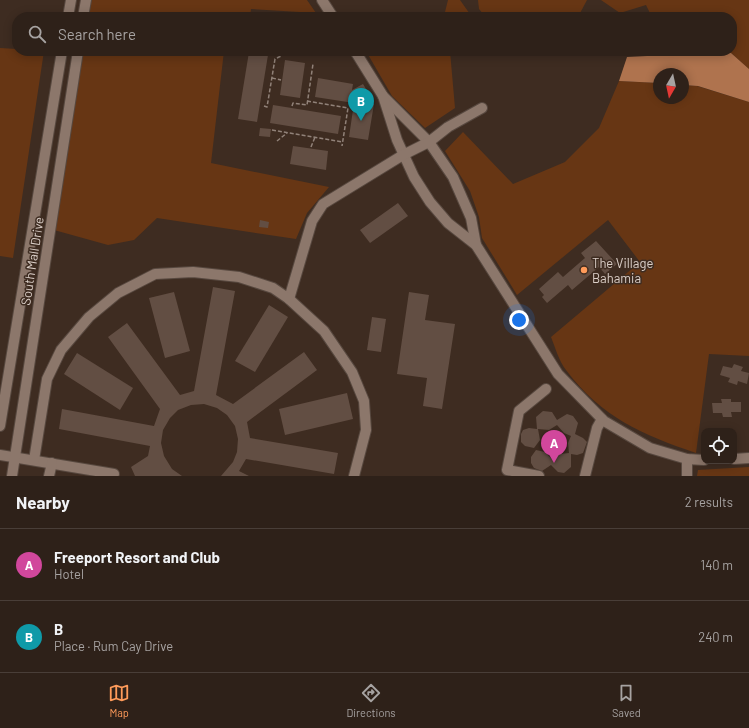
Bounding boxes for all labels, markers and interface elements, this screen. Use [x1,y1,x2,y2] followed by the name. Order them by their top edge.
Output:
[12,12,737,56] search box
[26,23,48,45] icon: search
[58,25,136,43] text: Search here
[653,68,689,104] north arrow
[348,88,374,121] pin: B
[17,215,47,306] street label: South Mall Drive
[592,255,653,286] place label: The Village Bahamia
[579,265,589,275] marker: The Village Bahamia
[509,310,529,330] your location
[701,428,737,464] map controls
[701,428,737,464] button: locate
[541,430,567,463] pin: A
[16,492,70,512] text: Nearby
[685,494,733,510] text: 2 results
[54,548,220,566] text: Freeport Resort and Club
[25,557,33,573] text: A
[701,557,733,573] text: 140 m
[54,566,84,582] text: Hotel
[54,620,63,638] text: B
[25,629,33,645] text: B
[698,629,733,645] text: 240 m
[54,638,173,654] text: Place · Rum Cay Drive
[108,682,130,719] tab: Map
[346,682,396,719] tab: Directions
[612,682,641,719] tab: Saved

